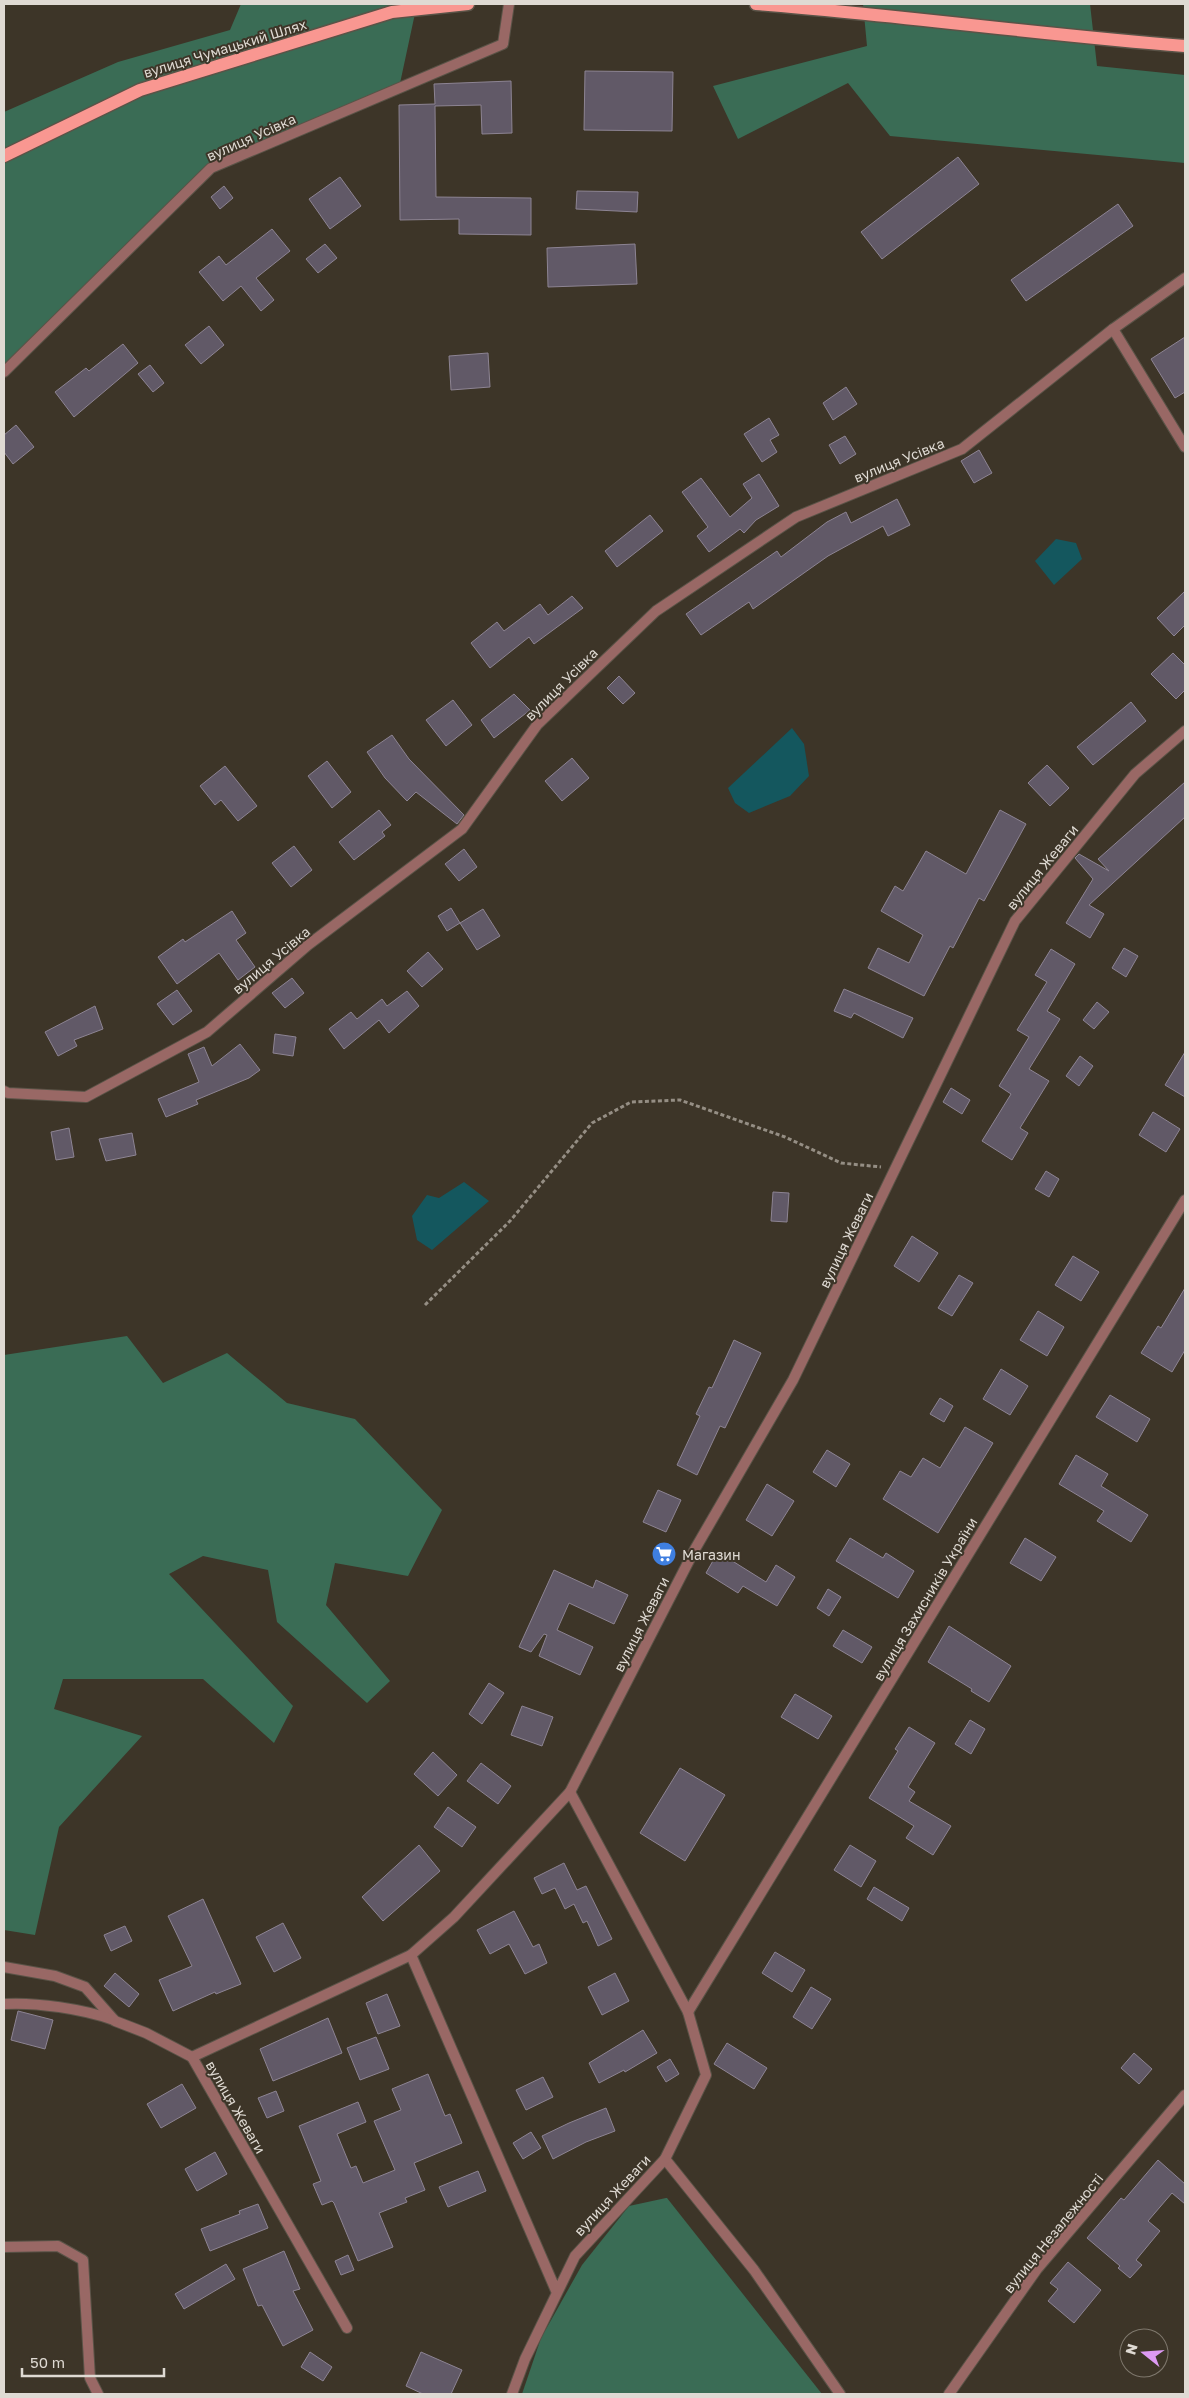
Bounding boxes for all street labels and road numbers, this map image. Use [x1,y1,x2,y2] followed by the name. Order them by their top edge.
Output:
[141,15,309,81] street label: вулиця Чумацький Шлях
[204,110,298,164] street label: вулиця Усівка
[851,434,947,486] street label: вулиця Усівка
[521,644,601,724] street label: вулиця Усівка
[1003,821,1081,913] street label: вулиця Жеваги
[229,923,313,997] street label: вулиця Усівка
[815,1189,877,1291] street label: вулиця Жеваги
[869,1514,981,1684] street label: вулиця Захисників України
[610,1574,672,1674] street label: вулиця Жеваги
[203,2058,269,2156] street label: вулиця Жеваги
[570,2151,654,2239] street label: вулиця Жеваги
[1000,2170,1106,2296] street label: вулиця Незалежності

